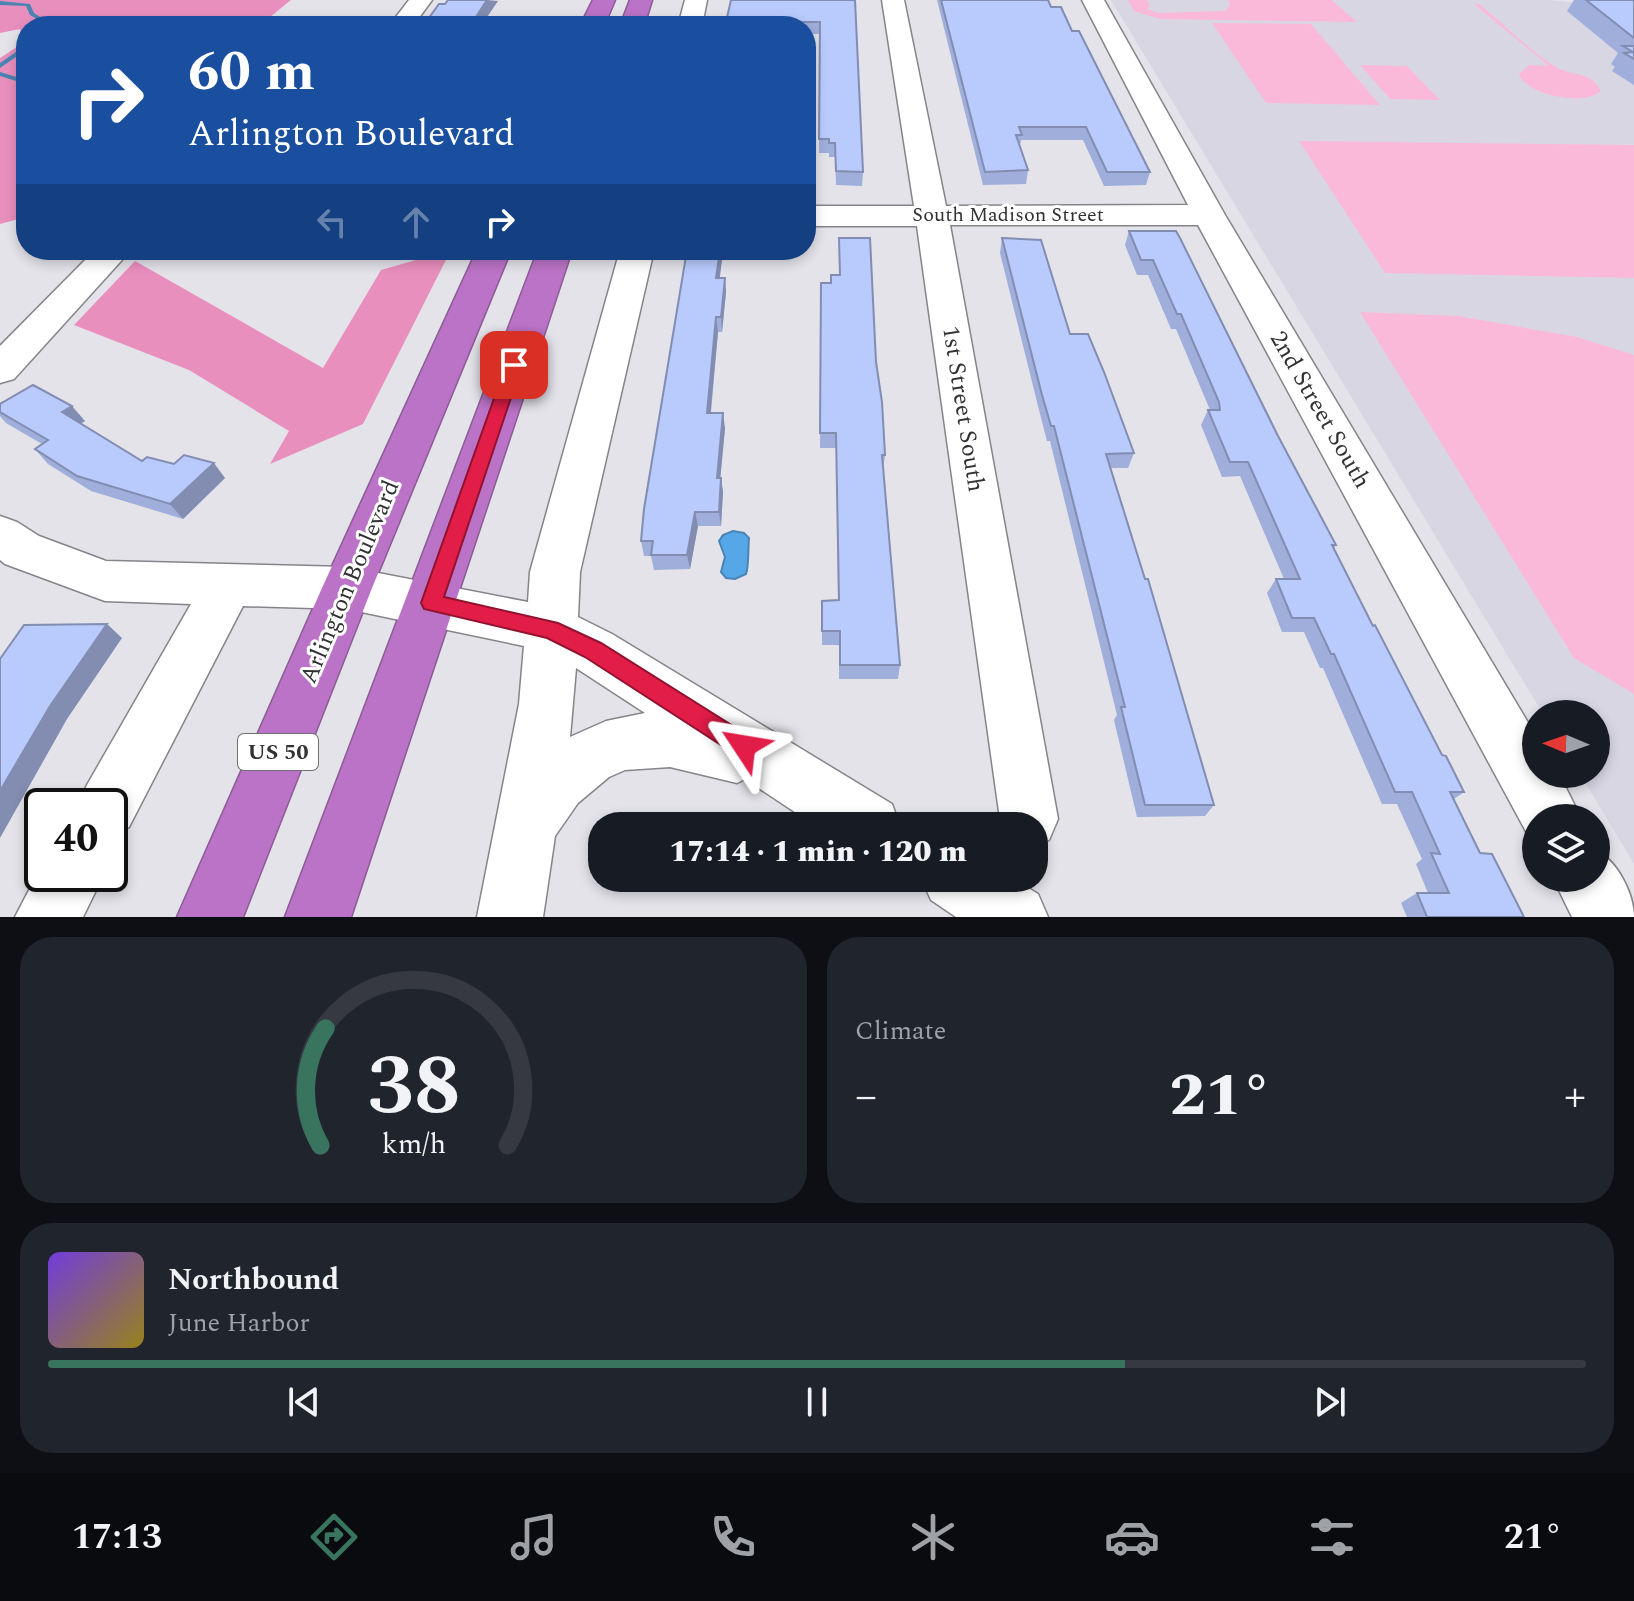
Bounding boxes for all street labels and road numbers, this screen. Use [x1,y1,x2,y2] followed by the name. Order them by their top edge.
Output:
[912,200,1104,230] street label: South Madison Street
[932,323,994,495] street label: 1st Street South
[1260,325,1380,495] street label: 2nd Street South
[291,475,409,689] street label: Arlington Boulevard
[238,734,318,770] road number: US 50

